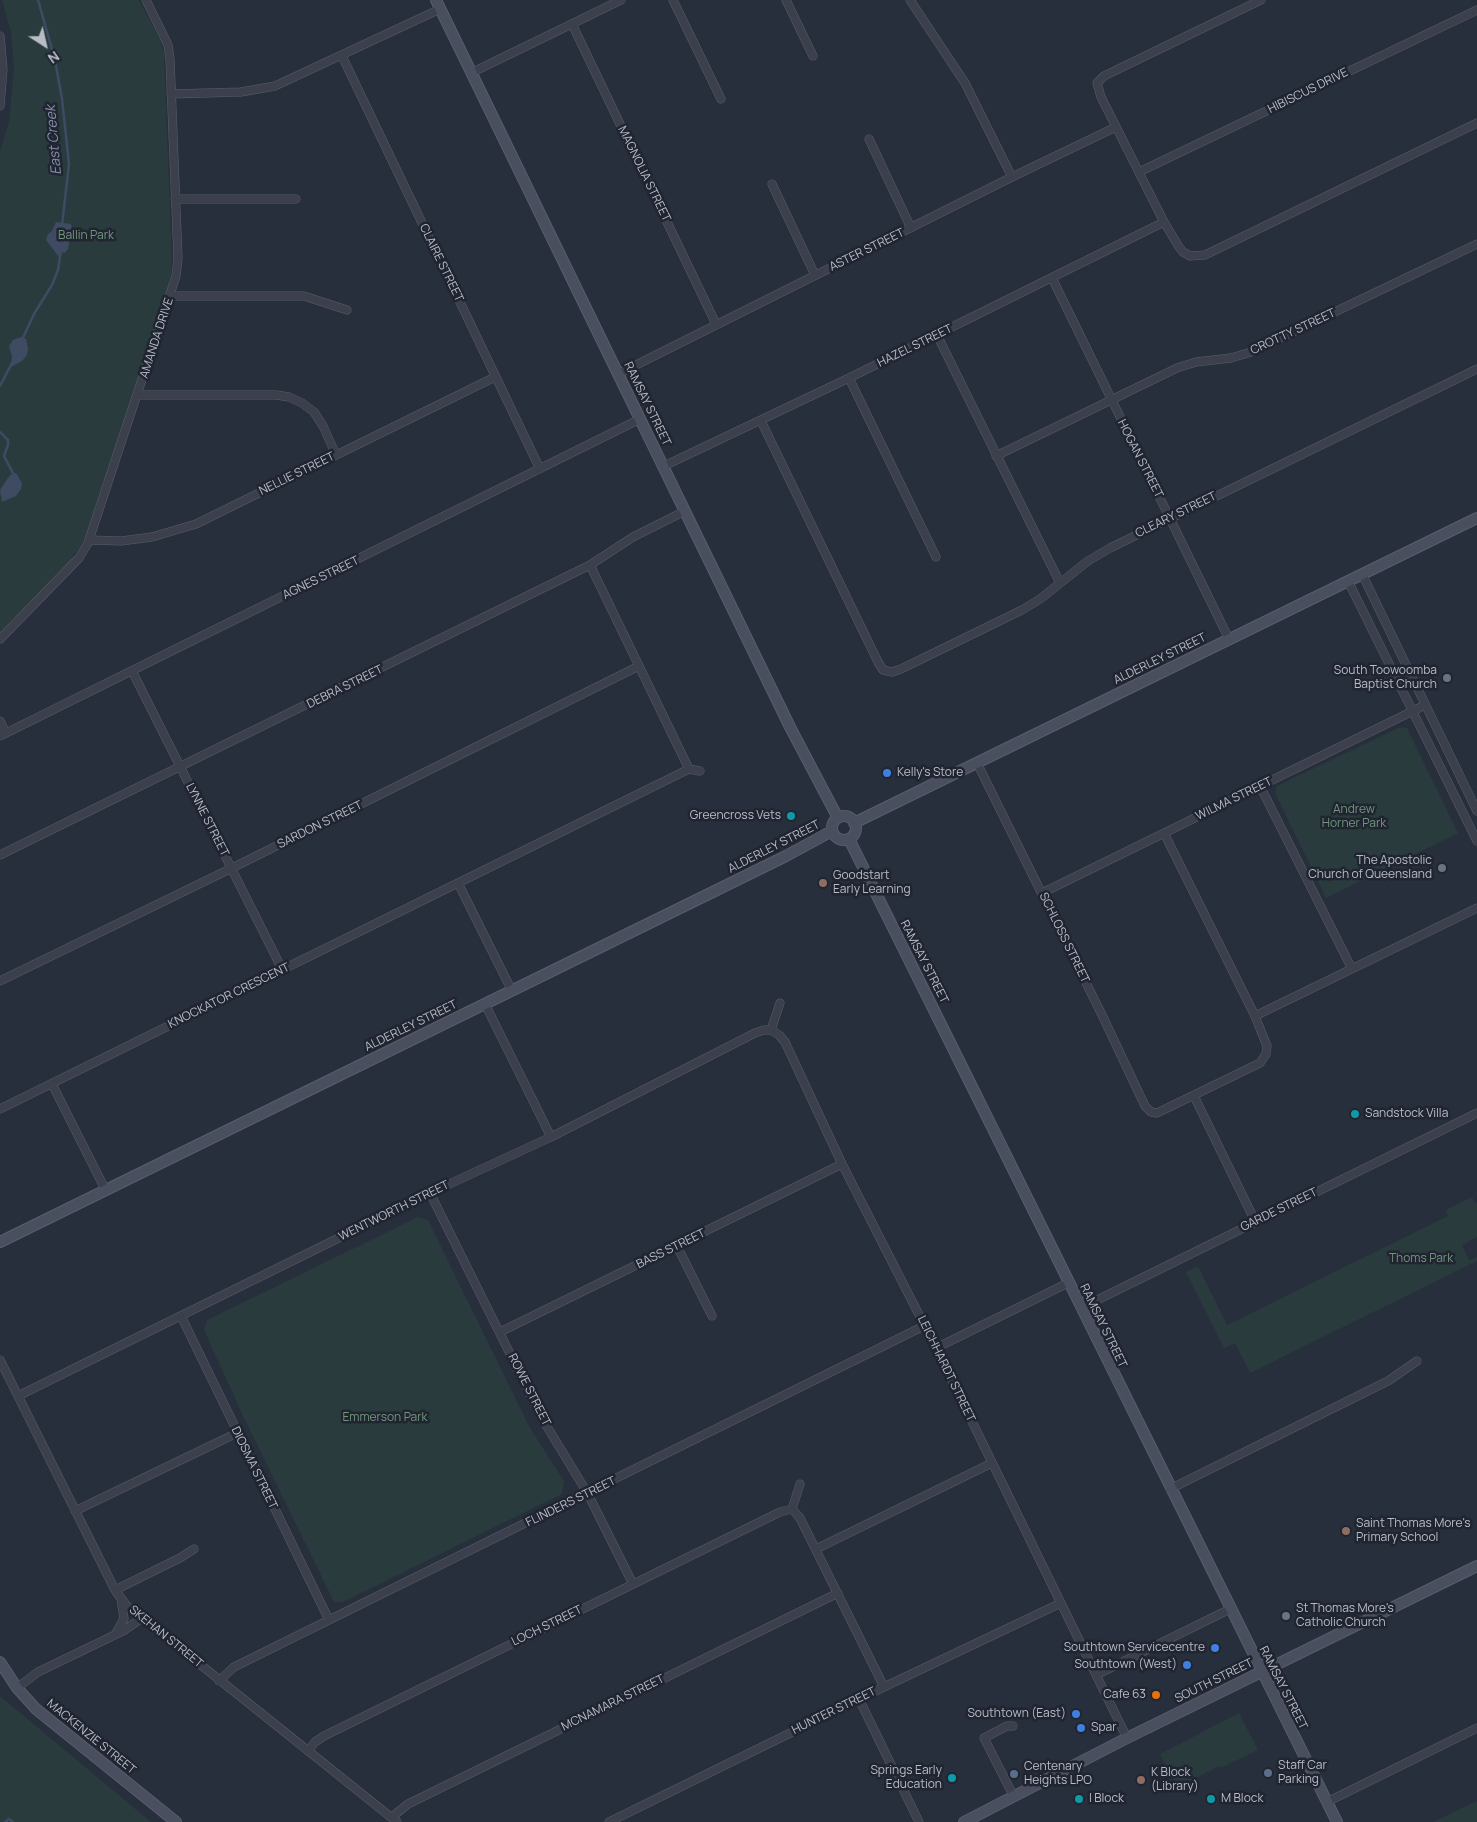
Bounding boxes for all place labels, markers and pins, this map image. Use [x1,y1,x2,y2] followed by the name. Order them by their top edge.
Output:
[1334,664,1437,692] place label: South Toowoomba Baptist Church
[1441,672,1453,684] marker: South Toowoomba Baptist Church
[897,766,963,780] place label: Kelly's Store
[881,767,893,779] marker: Kelly's Store
[690,809,781,823] place label: Greencross Vets
[785,810,797,822] marker: Greencross Vets
[1308,854,1432,882] place label: The Apostolic Church of Queensland
[1436,862,1448,874] marker: The Apostolic Church of Queensland
[833,869,911,897] place label: Goodstart Early Learning
[817,877,829,889] marker: Goodstart Early Learning
[1365,1107,1448,1121] place label: Sandstock Villa
[1349,1108,1361,1120] marker: Sandstock Villa
[1356,1517,1470,1545] place label: Saint Thomas More's Primary School
[1340,1525,1352,1537] marker: Saint Thomas More's Primary School
[1296,1602,1394,1630] place label: St Thomas More's Catholic Church
[1280,1610,1292,1622] marker: St Thomas More's Catholic Church
[1064,1641,1205,1655] place label: Southtown Servicecentre
[1209,1642,1221,1654] marker: Southtown Servicecentre
[1074,1658,1177,1672] place label: Southtown (West)
[1181,1659,1193,1671] marker: Southtown (West)
[1103,1688,1146,1702] place label: Cafe 63
[1150,1689,1162,1701] marker: Cafe 63
[967,1707,1066,1721] place label: Southtown (East)
[1070,1708,1082,1720] marker: Southtown (East)
[1091,1721,1116,1735] place label: Spar
[1075,1722,1087,1734] marker: Spar
[1278,1759,1327,1787] place label: Staff Car Parking
[1024,1760,1092,1788] place label: Centenary Heights LPO
[870,1764,942,1792] place label: Springs Early Education
[1151,1766,1199,1794] place label: K Block (Library)
[1262,1767,1274,1779] marker: Staff Car Parking
[1008,1768,1020,1780] marker: Centenary Heights LPO
[946,1772,958,1784] marker: Springs Early Education
[1135,1774,1147,1786] marker: K Block (Library)
[1089,1792,1124,1806] place label: I Block
[1221,1792,1263,1806] place label: M Block
[1073,1793,1085,1805] marker: I Block
[1205,1793,1217,1805] marker: M Block

